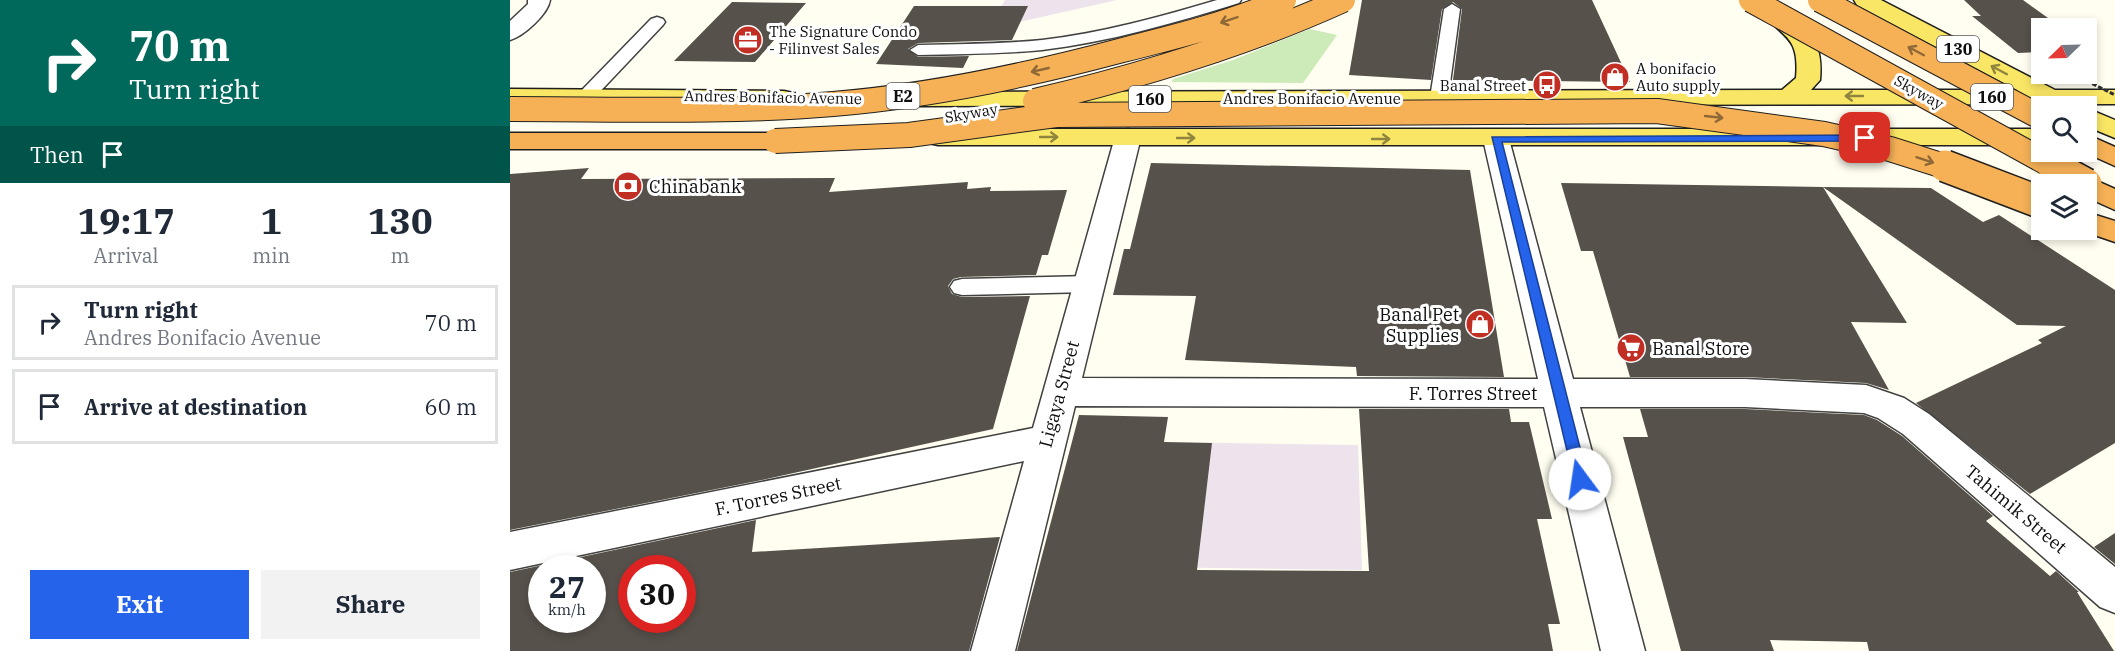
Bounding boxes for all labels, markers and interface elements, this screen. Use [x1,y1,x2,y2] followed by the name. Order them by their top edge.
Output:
[1220,15,1239,26] one-way arrow
[129,18,230,73] text: 70 m
[2031,18,2097,84] north arrow
[2031,18,2097,240] map controls
[769,22,917,58] place label: The Signature Condo - Filinvest Sales
[30,24,108,102] icon: right
[732,24,764,56] office icon: The Signature Condo - Filinvest Sales
[1937,36,1979,62] road number: 130
[1908,45,1925,57] one-way arrow
[1636,59,1720,95] place label: A bonifacio Auto supply
[1599,61,1631,93] shop icon: A bonifacio Auto supply
[1991,64,2009,75] one-way arrow
[1031,65,1050,77] one-way arrow
[1531,69,1563,101] bus stop icon: Banal Street
[129,71,260,106] text: Turn right
[1891,71,1947,113] street label: Skyway
[1440,76,1526,95] place label: Banal Street
[886,83,920,109] road number: E2
[1971,84,2013,110] road number: 160
[684,86,862,108] street label: Andres Bonifacio Avenue
[1129,86,1171,112] road number: 160
[1223,89,1401,108] street label: Andres Bonifacio Avenue
[1845,90,1865,102] one-way arrow
[2031,96,2097,162] button: search
[943,99,999,127] street label: Skyway
[1703,112,1723,123] one-way arrow
[1839,112,1890,163] pin
[1848,121,1881,154] icon: arrive
[1038,131,1058,143] one-way arrow
[1176,132,1196,144] one-way arrow
[1371,133,1391,145] one-way arrow
[96,138,129,171] icon: arrive
[30,140,84,169] text: Then
[1915,155,1934,166] one-way arrow
[612,170,644,202] bank icon: Chinabank
[2031,174,2097,240] button: layers
[649,175,742,198] place label: Chinabank
[77,197,175,244] text: 19:17
[260,197,282,244] text: 1
[368,197,433,244] text: 130
[94,242,159,269] text: Arrival
[252,242,290,269] text: min
[391,242,410,269] text: m
[84,295,198,324] text: Turn right
[1379,303,1459,347] place label: Banal Pet Supplies
[33,306,66,339] icon: right
[425,308,477,337] text: 70 m
[1464,308,1496,340] shop icon: Banal Pet Supplies
[84,324,321,351] text: Andres Bonifacio Avenue
[1615,332,1647,364] supermarket icon: Banal Store
[1652,337,1750,360] place label: Banal Store
[1034,338,1084,450] street label: Ligaya Street
[1409,382,1537,405] street label: F. Torres Street
[33,390,66,423] icon: arrive
[84,392,307,421] text: Arrive at destination
[425,392,477,421] text: 60 m
[1548,447,1612,511] position arrow
[1960,460,2072,558] street label: Tahimik Street
[713,471,843,521] street label: F. Torres Street
[618,555,696,633] speed limit sign: 30
[549,567,585,606] text: 27
[30,570,249,639] button: Exit
[261,570,480,639] button: Share
[548,600,586,619] text: km/h

